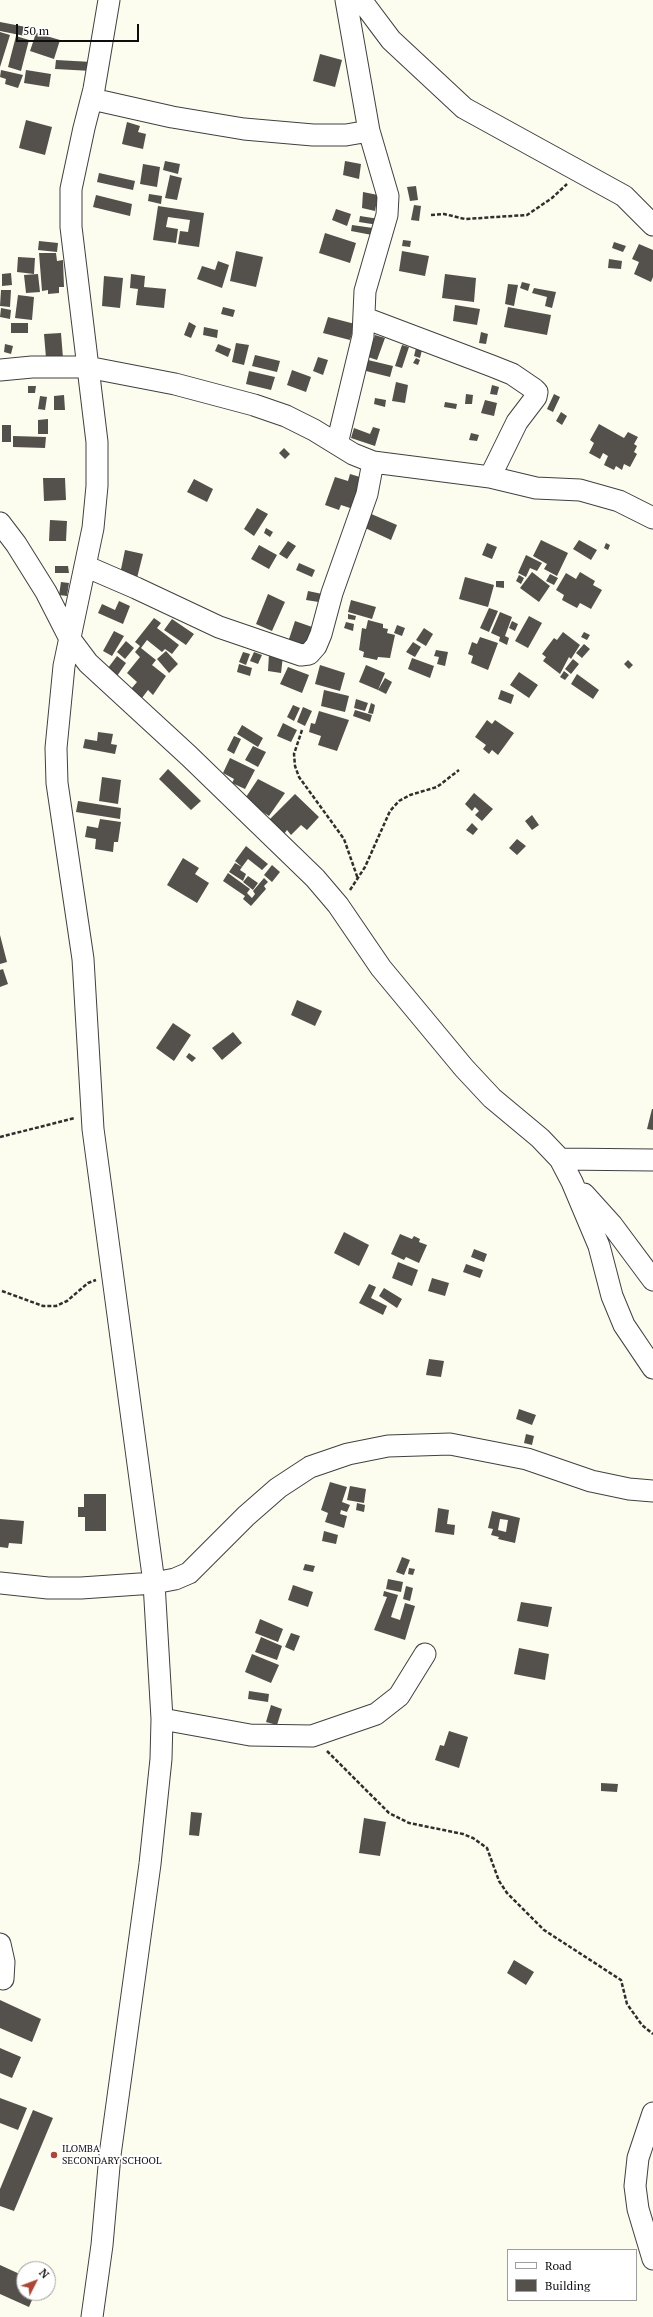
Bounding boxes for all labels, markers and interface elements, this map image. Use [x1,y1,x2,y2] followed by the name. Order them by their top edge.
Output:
[18,16,141,42] scale bar
[23,23,49,38] text: 50 m
[62,2143,161,2166] place label: ILOMBA SECONDARY SCHOOL
[49,2150,59,2160] marker: ILOMBA SECONDARY SCHOOL
[507,2249,637,2301] legend
[545,2258,572,2273] text: Road
[16,2261,56,2301] north arrow
[36,2266,52,2281] text: N
[545,2278,590,2293] text: Building

